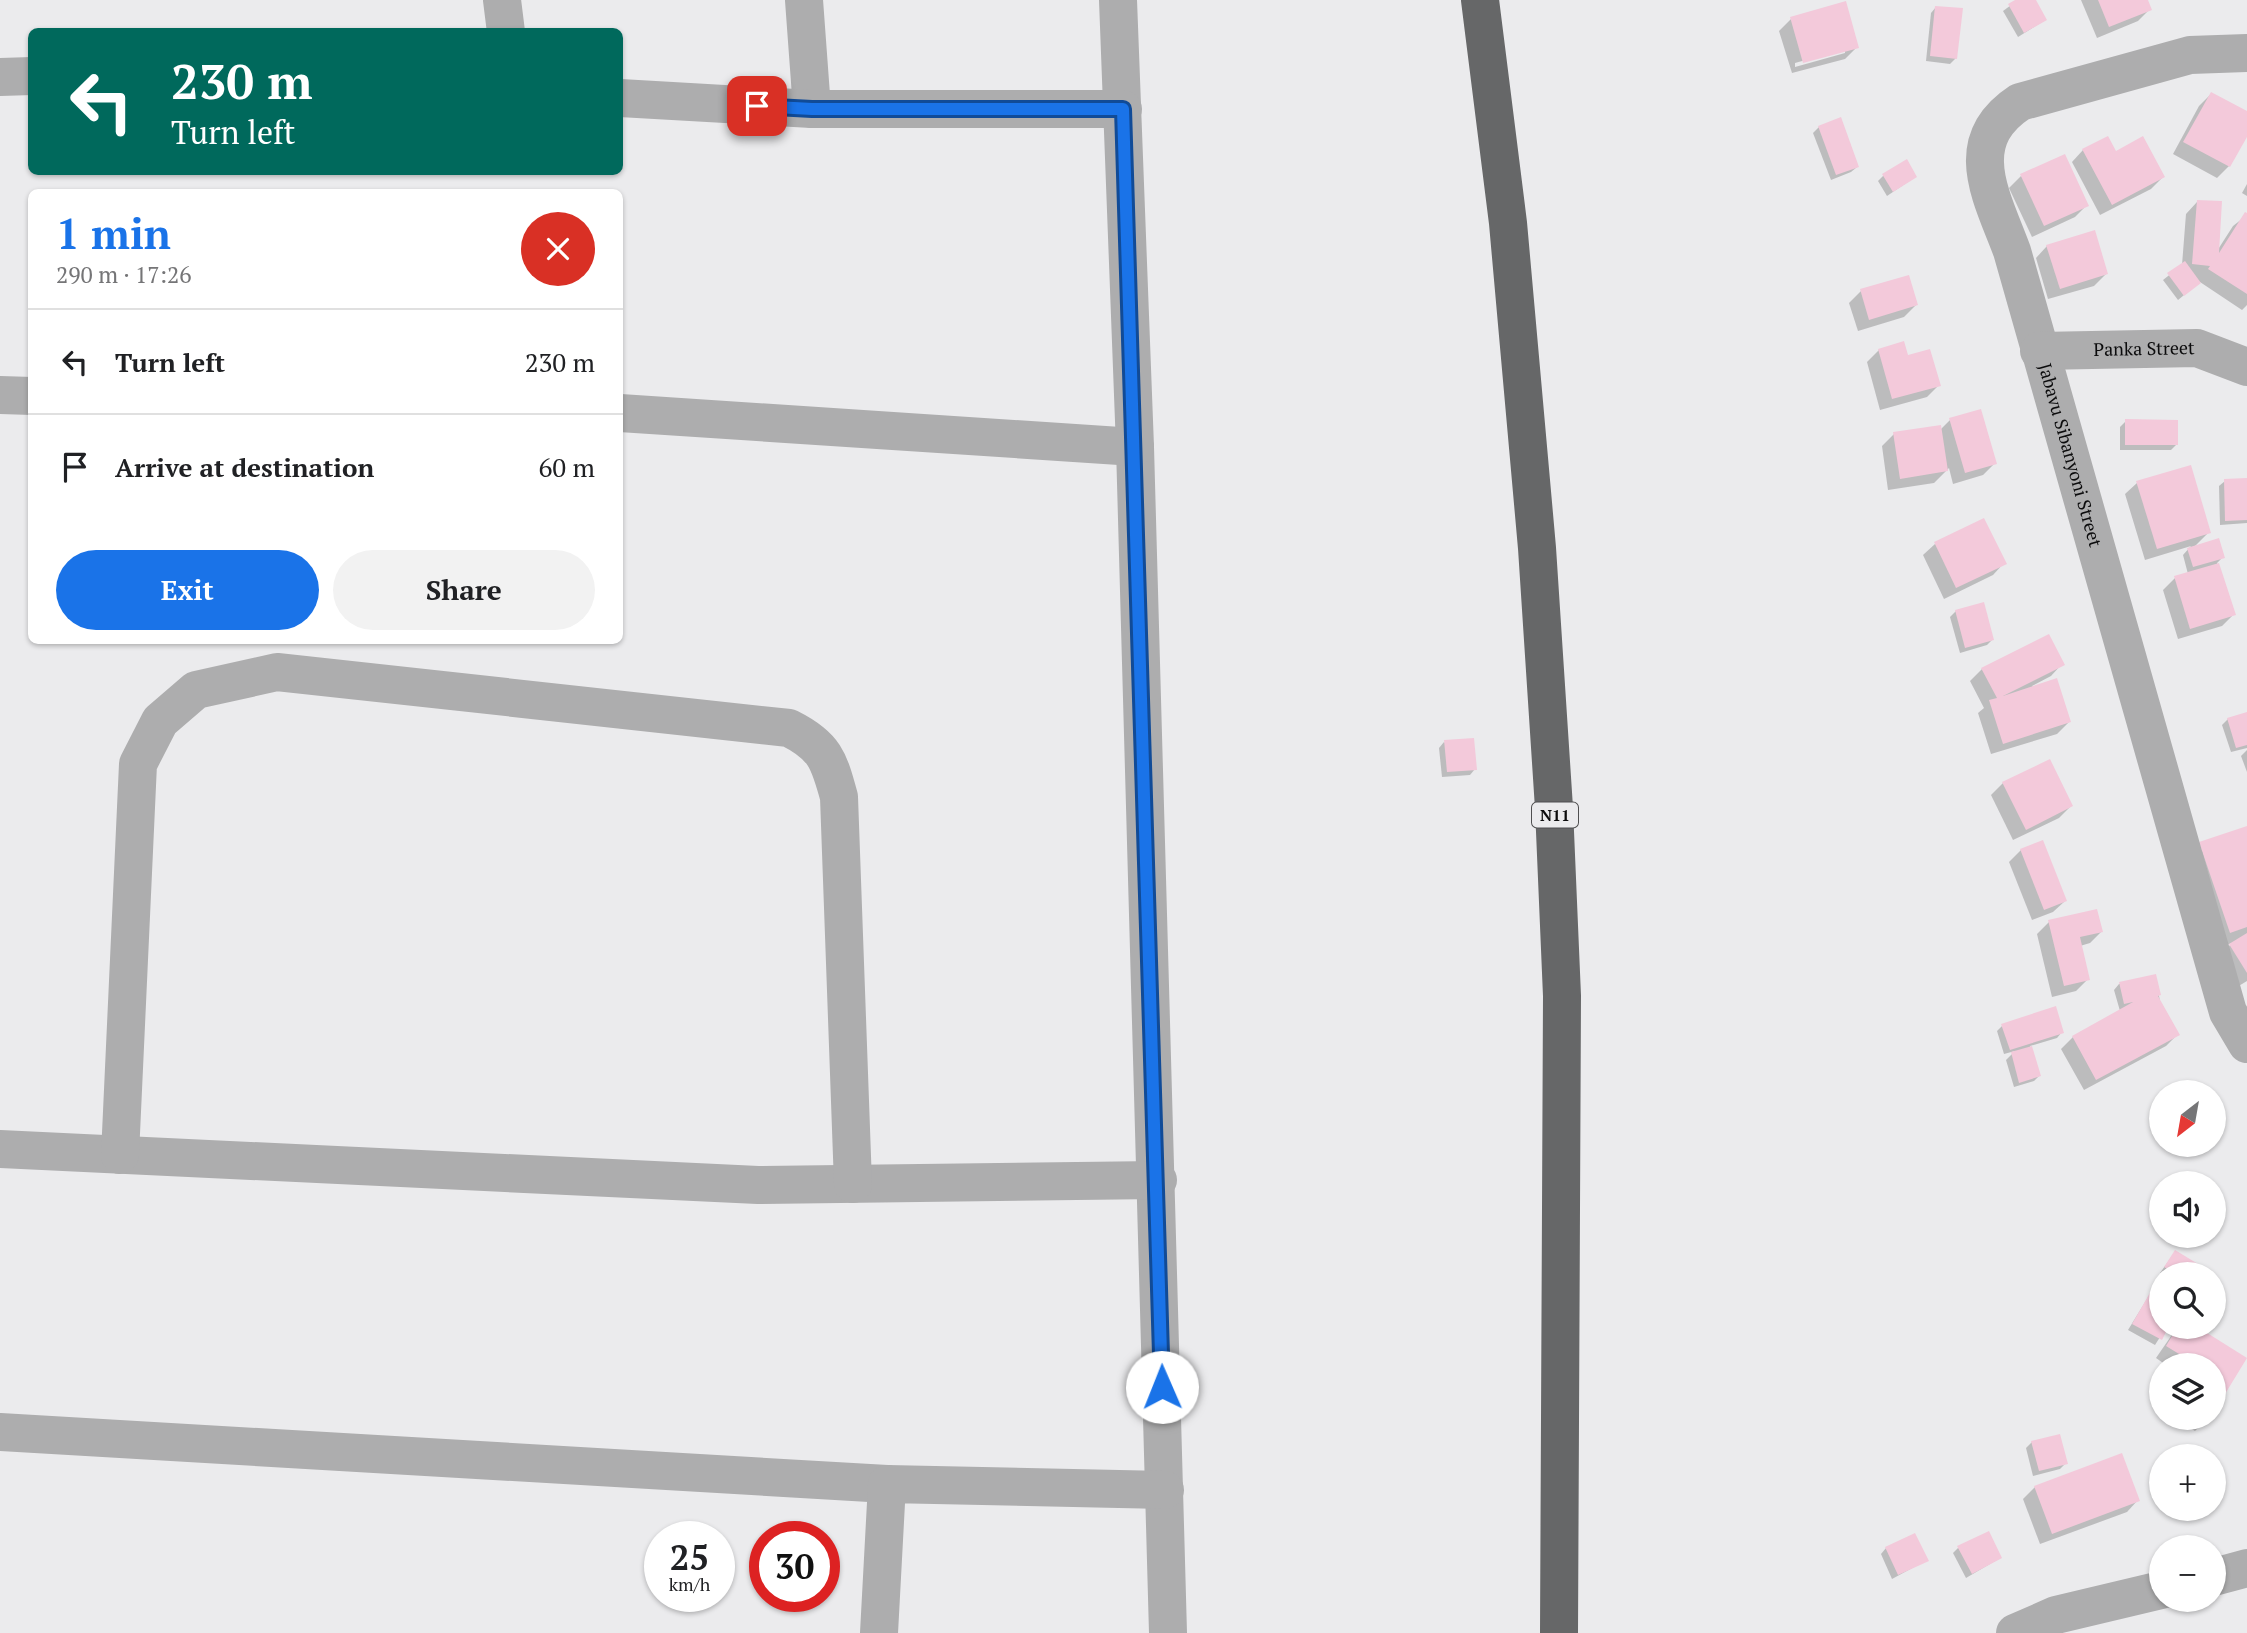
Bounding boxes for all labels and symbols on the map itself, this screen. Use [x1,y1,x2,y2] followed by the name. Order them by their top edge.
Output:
[727,76,787,136] pin
[2093,335,2195,361] street label: Panka Street
[2033,360,2108,550] street label: Jabavu Sibanyoni Street
[1532,802,1578,828] road number: N11
[2149,1080,2226,1157] north arrow
[1125,1350,1199,1424] position arrow
[749,1521,840,1612] speed limit sign: 30

